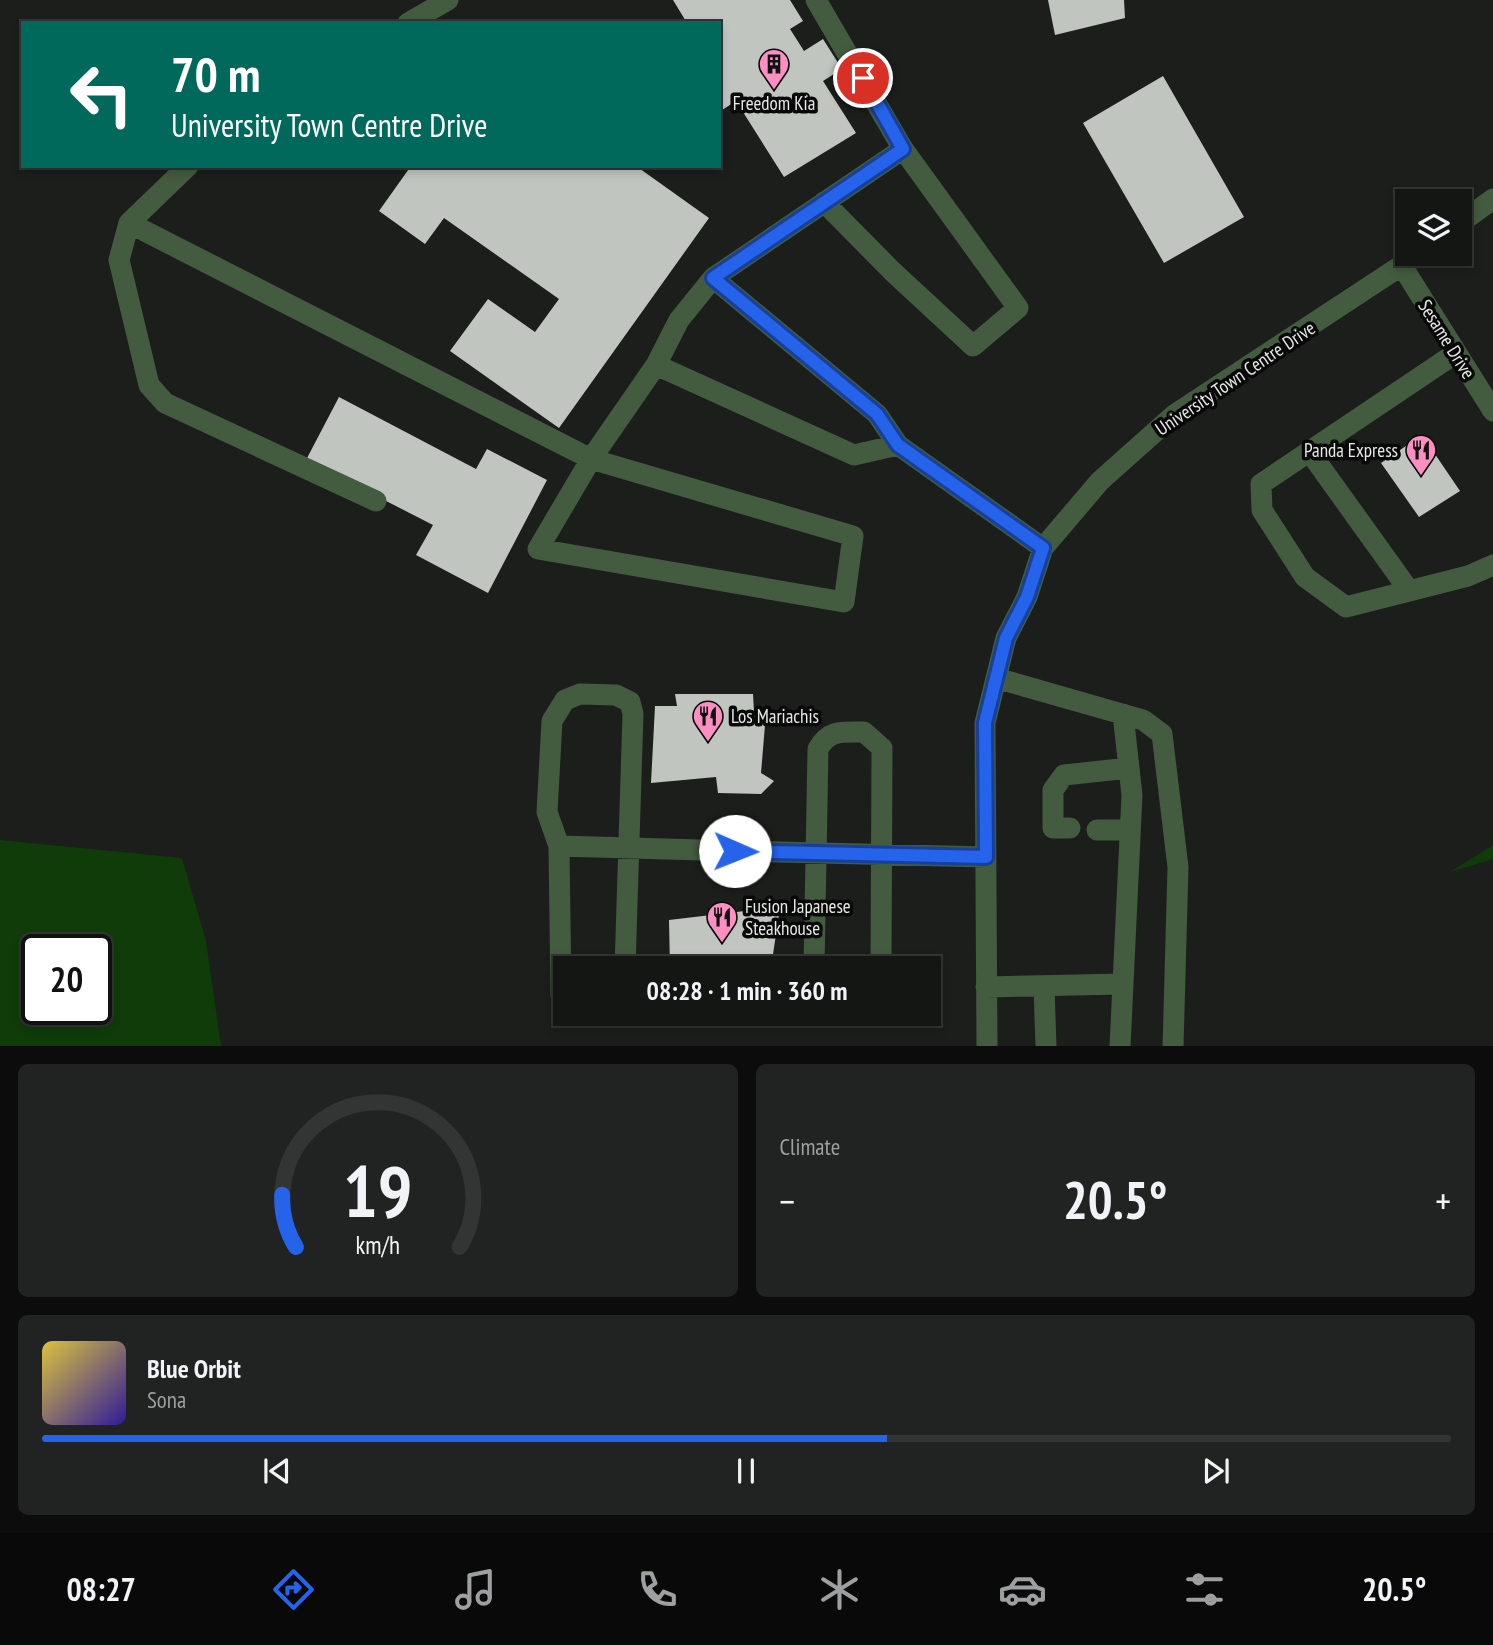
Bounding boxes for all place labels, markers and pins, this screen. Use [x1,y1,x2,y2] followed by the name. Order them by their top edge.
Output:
[757,47,791,91] building icon: Freedom Kia
[833,48,893,108] pin
[733,91,815,115] place label: Freedom Kia
[1404,433,1438,477] restaurant icon: Panda Express
[1304,438,1398,462] place label: Panda Express
[691,699,725,743] restaurant icon: Los Mariachis
[731,704,819,728] place label: Los Mariachis
[745,894,851,940] place label: Fusion Japanese Steakhouse
[705,900,739,944] restaurant icon: Fusion Japanese Steakhouse

